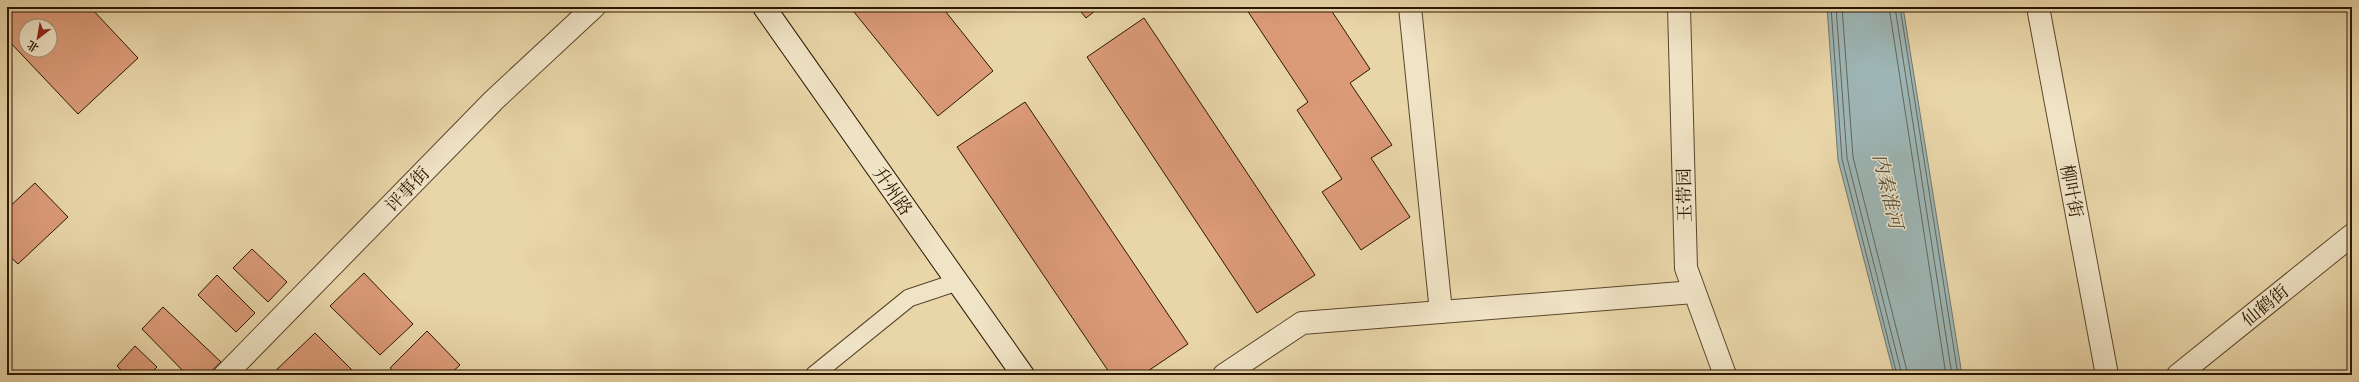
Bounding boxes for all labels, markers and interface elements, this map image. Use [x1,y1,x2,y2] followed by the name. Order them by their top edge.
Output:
[18,18,58,58] north arrow
[25,38,41,55] text: 北
[1867,151,1909,234] water label: 内秦淮河
[380,162,434,216] street label: 评事街
[868,162,918,220] street label: 升州路
[2056,162,2088,220] street label: 柳叶街
[1672,168,1696,222] street label: 玉带园
[2237,279,2293,331] street label: 仙鹤街

